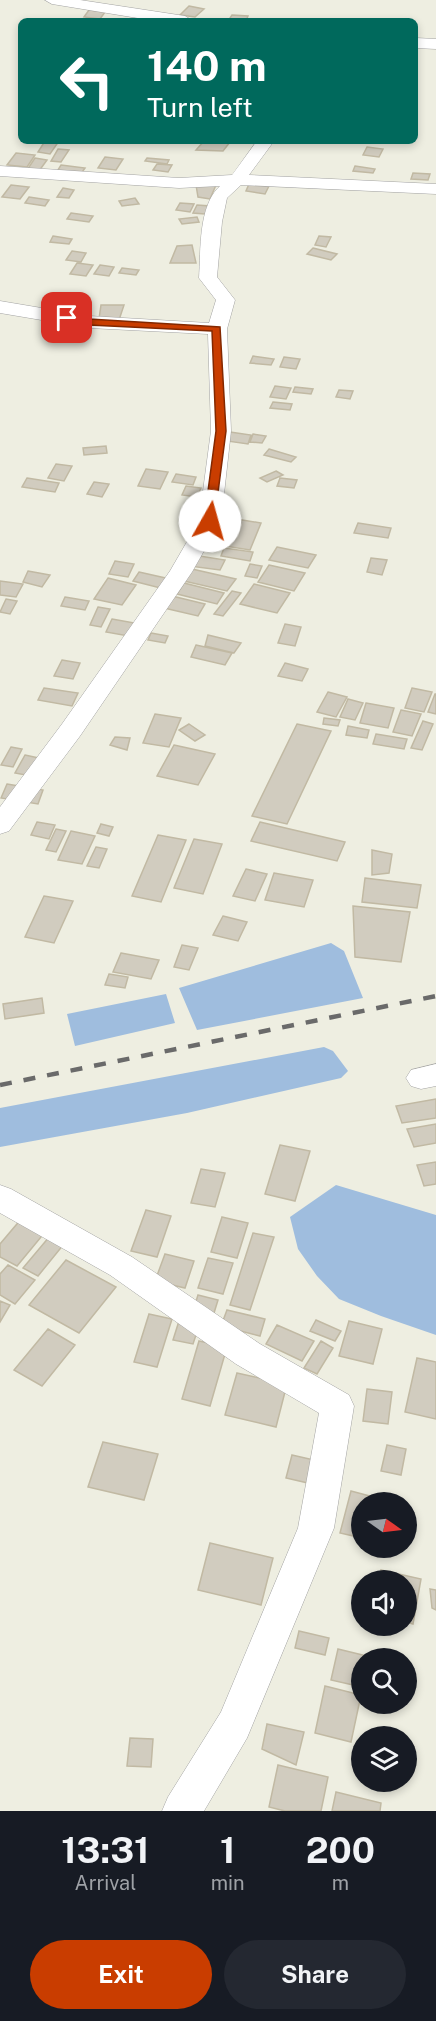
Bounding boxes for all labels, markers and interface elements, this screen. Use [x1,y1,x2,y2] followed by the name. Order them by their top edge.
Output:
[147,41,267,90] text: 140 m
[48,42,126,120] icon: left
[147,91,253,123] text: Turn left
[41,292,92,343] pin
[50,301,83,334] icon: arrive
[178,489,242,553] position arrow
[351,1492,417,1558] north arrow
[351,1492,417,1792] map controls
[351,1570,417,1636] button: sound
[351,1648,417,1714] button: search
[351,1726,417,1792] button: layers
[61,1829,150,1871] text: 13:31
[220,1829,235,1871] text: 1
[306,1829,375,1871] text: 200
[74,1871,136,1895] text: Arrival
[211,1871,245,1895] text: min
[332,1871,349,1895] text: m
[30,1940,212,2009] button: Exit
[224,1940,406,2009] button: Share

